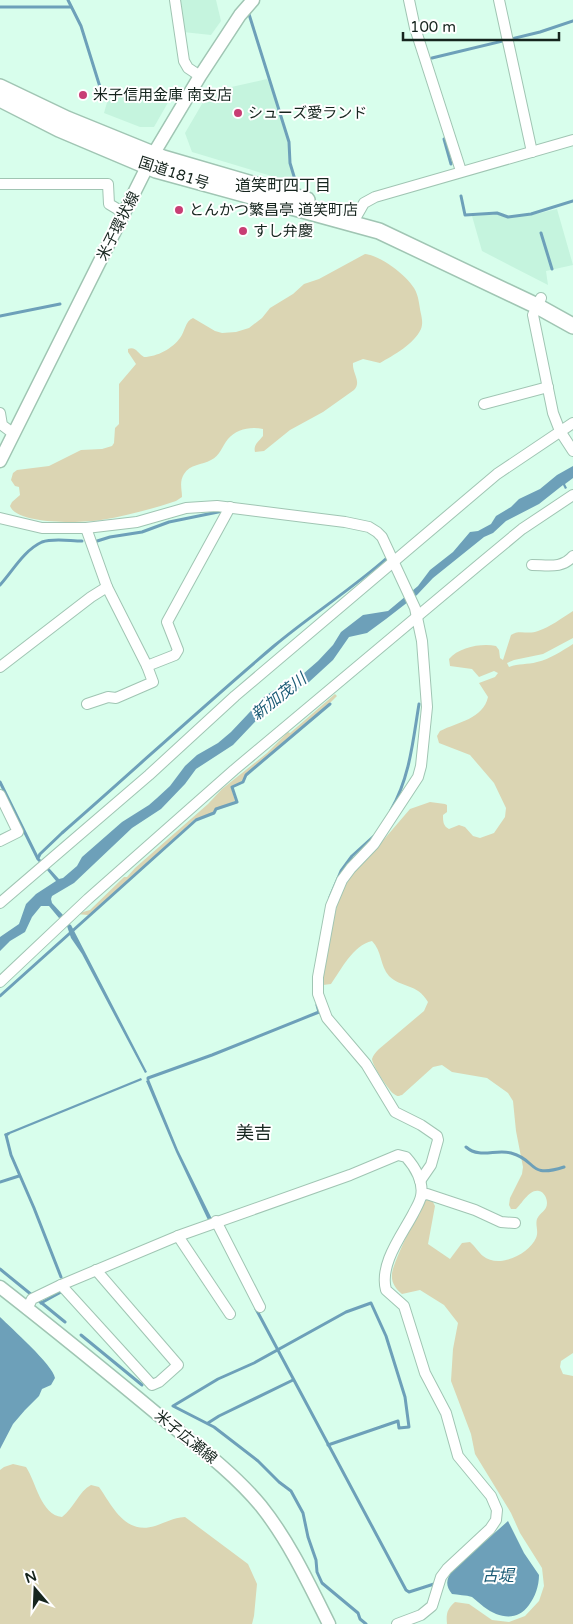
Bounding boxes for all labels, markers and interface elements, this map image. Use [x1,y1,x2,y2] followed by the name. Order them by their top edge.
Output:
[403,10,559,42] scale bar
[410,18,456,36] text: 100 m
[93,86,232,104] place label: 米子信用金庫 南支店
[77,89,89,101] marker: 米子信用金庫 南支店
[248,104,367,122] place label: シューズ愛ランド
[232,107,244,119] marker: シューズ愛ランド
[136,153,212,193] street label: 国道181号
[235,176,331,196] district label: 道笑町四丁目
[93,188,143,264] street label: 米子環状線
[189,201,358,219] place label: とんかつ繁昌亭 道笑町店
[173,204,185,216] marker: とんかつ繁昌亭 道笑町店
[253,222,313,240] place label: すし弁慶
[237,225,249,237] marker: すし弁慶
[248,668,312,725] water label: 新加茂川
[236,1122,272,1144] district label: 美吉
[151,1406,221,1468] street label: 米子広瀬線
[10,1564,60,1614] north arrow
[482,1566,516,1586] water label: 古堤
[23,1567,39,1587] text: N

